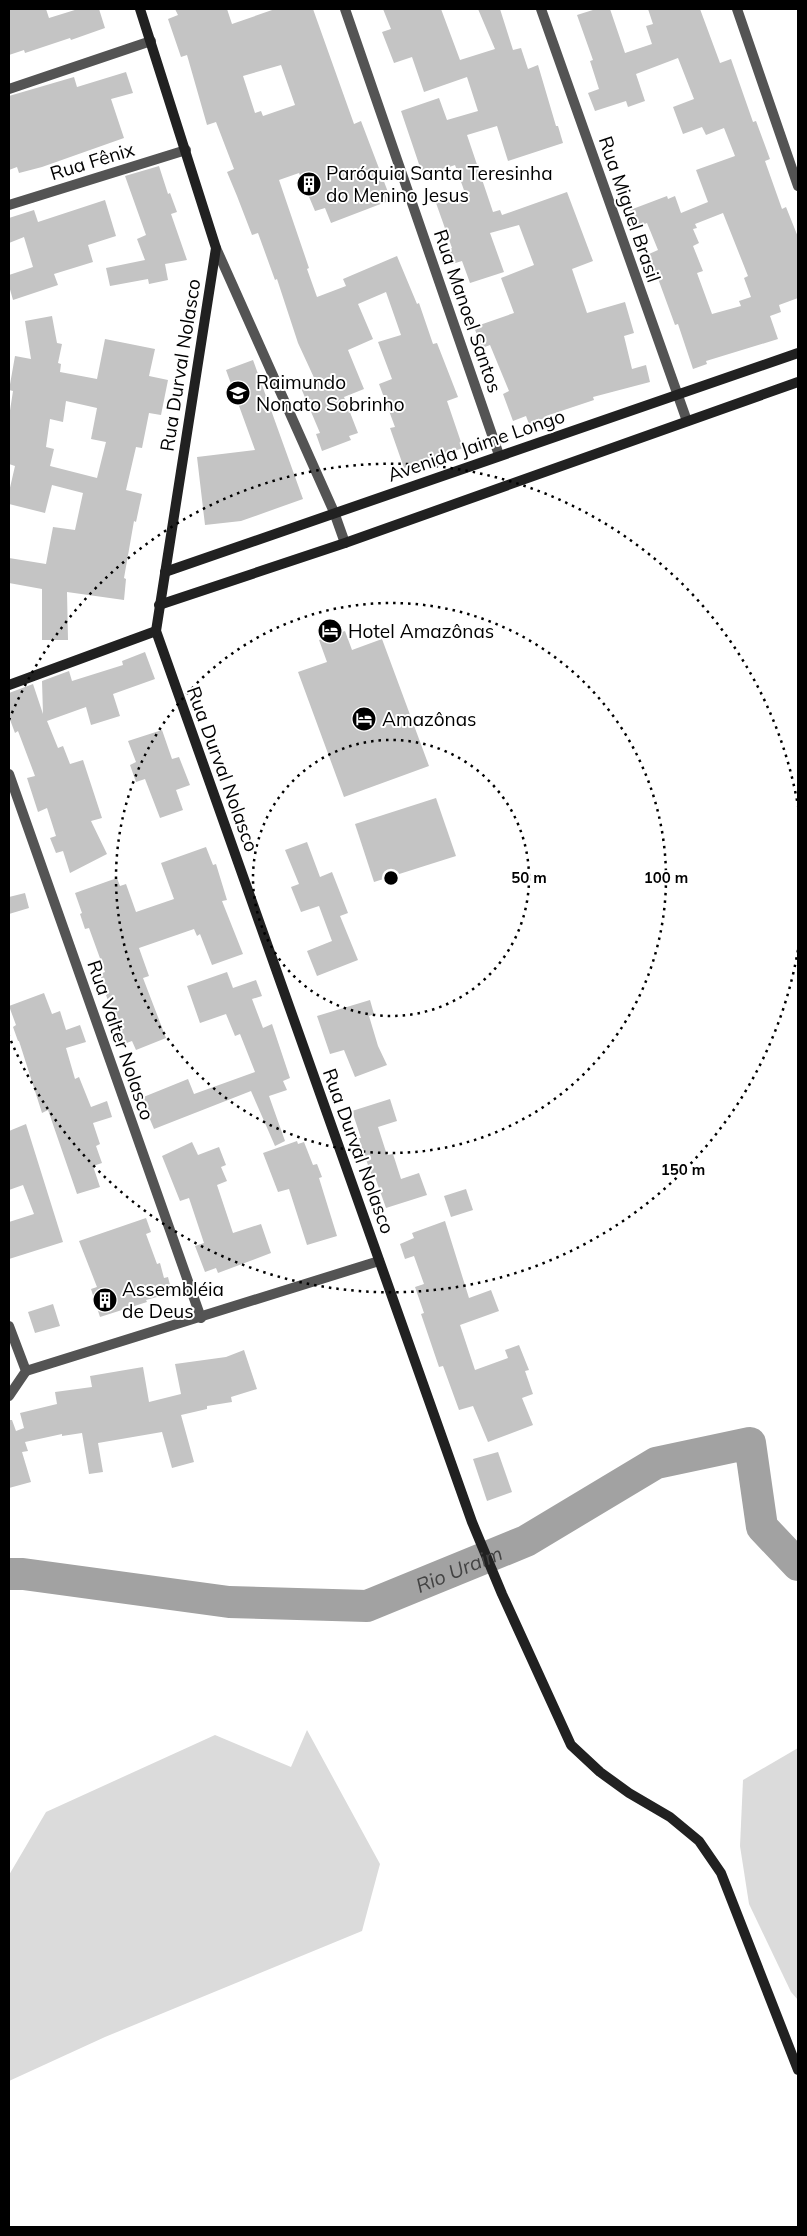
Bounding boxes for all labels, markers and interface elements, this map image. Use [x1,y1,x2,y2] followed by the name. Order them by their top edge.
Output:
[594,133,666,285] street label: Rua Miguel Brasil
[47,137,137,185] street label: Rua Fênix
[326,161,553,207] place label: Paróquia Santa Teresinha do Menino Jesus
[296,171,322,197] building icon: Paróquia Santa Teresinha do Menino Jesus
[429,226,507,396] street label: Rua Manoel Santos
[155,277,205,453] street label: Rua Durval Nolasco
[256,370,405,416] place label: Raimundo Nonato Sobrinho
[225,380,251,406] school or university icon: Raimundo Nonato Sobrinho
[384,403,568,487] street label: Avenida Jaime Longo
[317,618,343,644] hotel icon: Hotel Amazônas
[348,619,494,643] place label: Hotel Amazônas
[182,683,264,855] street label: Rua Durval Nolasco
[351,706,377,732] hotel icon: Amazônas
[382,707,477,731] place label: Amazônas
[511,868,547,887] text: 50 m
[644,868,688,887] text: 100 m
[382,869,400,887] centre of rings
[82,957,160,1123] street label: Rua Valter Nolasco
[318,1065,400,1237] street label: Rua Durval Nolasco
[661,1160,705,1179] text: 150 m
[122,1277,224,1323] place label: Assembléia de Deus
[92,1287,118,1313] building icon: Assembléia de Deus
[412,1540,506,1597] water label: Rio Uraim

